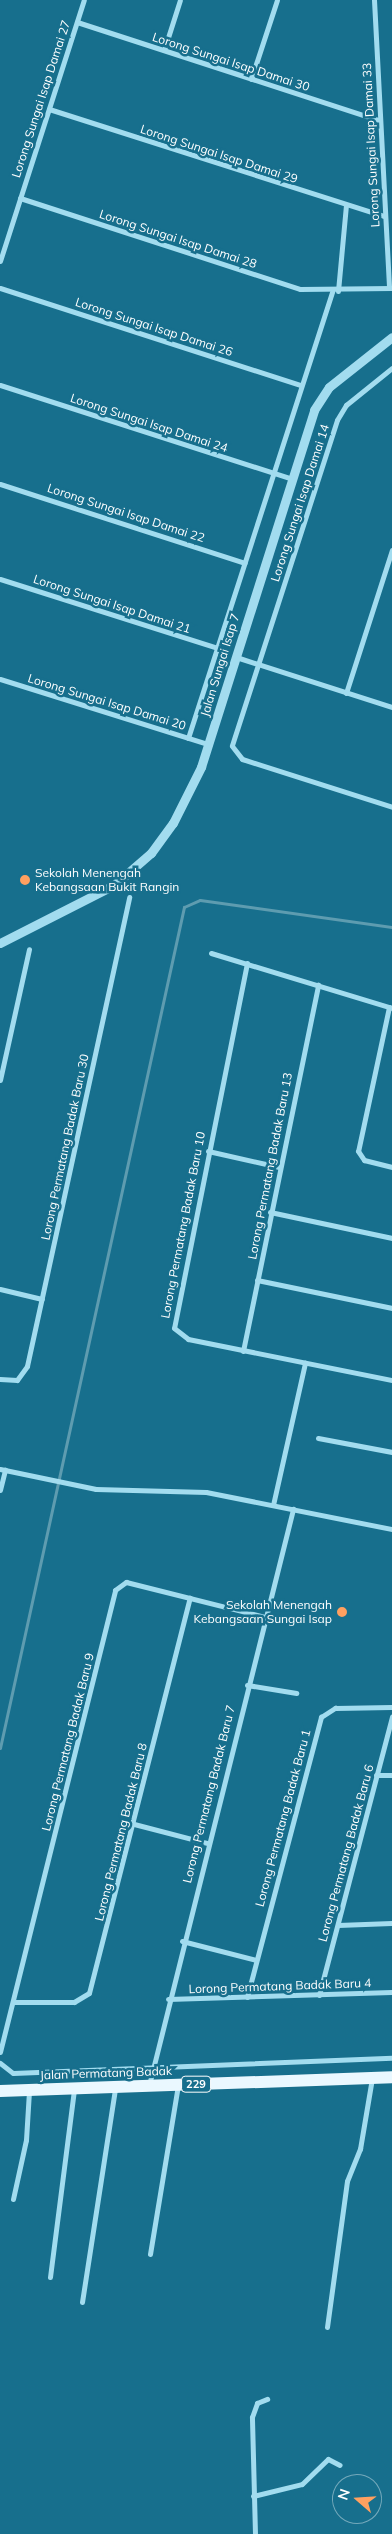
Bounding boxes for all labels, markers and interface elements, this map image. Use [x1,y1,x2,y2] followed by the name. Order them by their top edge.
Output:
[9,19,73,179] street label: Lorong Sungai Isap Damai 27
[151,30,311,94] street label: Lorong Sungai Isap Damai 30
[360,62,382,228] street label: Lorong Sungai Isap Damai 33
[139,122,299,186] street label: Lorong Sungai Isap Damai 29
[98,207,258,271] street label: Lorong Sungai Isap Damai 28
[74,295,234,359] street label: Lorong Sungai Isap Damai 26
[69,391,229,455] street label: Lorong Sungai Isap Damai 24
[268,423,332,583] street label: Lorong Sungai Isap Damai 14
[46,481,206,545] street label: Lorong Sungai Isap Damai 22
[32,572,192,636] street label: Lorong Sungai Isap Damai 21
[197,612,243,718] street label: Jalan Sungai Isap 7
[26,671,188,733] street label: Lorong Sungai Isap Damai 20
[35,866,179,894] place label: Sekolah Menengah Kebangsaan Bukit Rangin
[19,874,31,886] marker: Sekolah Menengah Kebangsaan Bukit Rangin
[38,1053,92,1241] street label: Lorong Permatang Badak Baru 30
[245,1071,295,1261] street label: Lorong Permatang Badak Baru 13
[158,1130,208,1320] street label: Lorong Permatang Badak Baru 10
[194,1598,332,1626] place label: Sekolah Menengah Kebangsaan Sungai Isap
[336,1606,348,1618] marker: Sekolah Menengah Kebangsaan Sungai Isap
[39,1652,97,1832] street label: Lorong Permatang Badak Baru 9
[180,1704,238,1884] street label: Lorong Permatang Badak Baru 7
[252,1728,314,1908] street label: Lorong Permatang Badak Baru 1
[92,1742,150,1922] street label: Lorong Permatang Badak Baru 8
[315,1763,377,1943] street label: Lorong Permatang Badak Baru 6
[188,1976,372,1996] street label: Lorong Permatang Badak Baru 4
[40,2063,172,2083] street label: Jalan Permatang Badak
[181,2076,211,2092] road number: 229
[332,2474,382,2524] north arrow
[334,2487,354,2502] text: N

